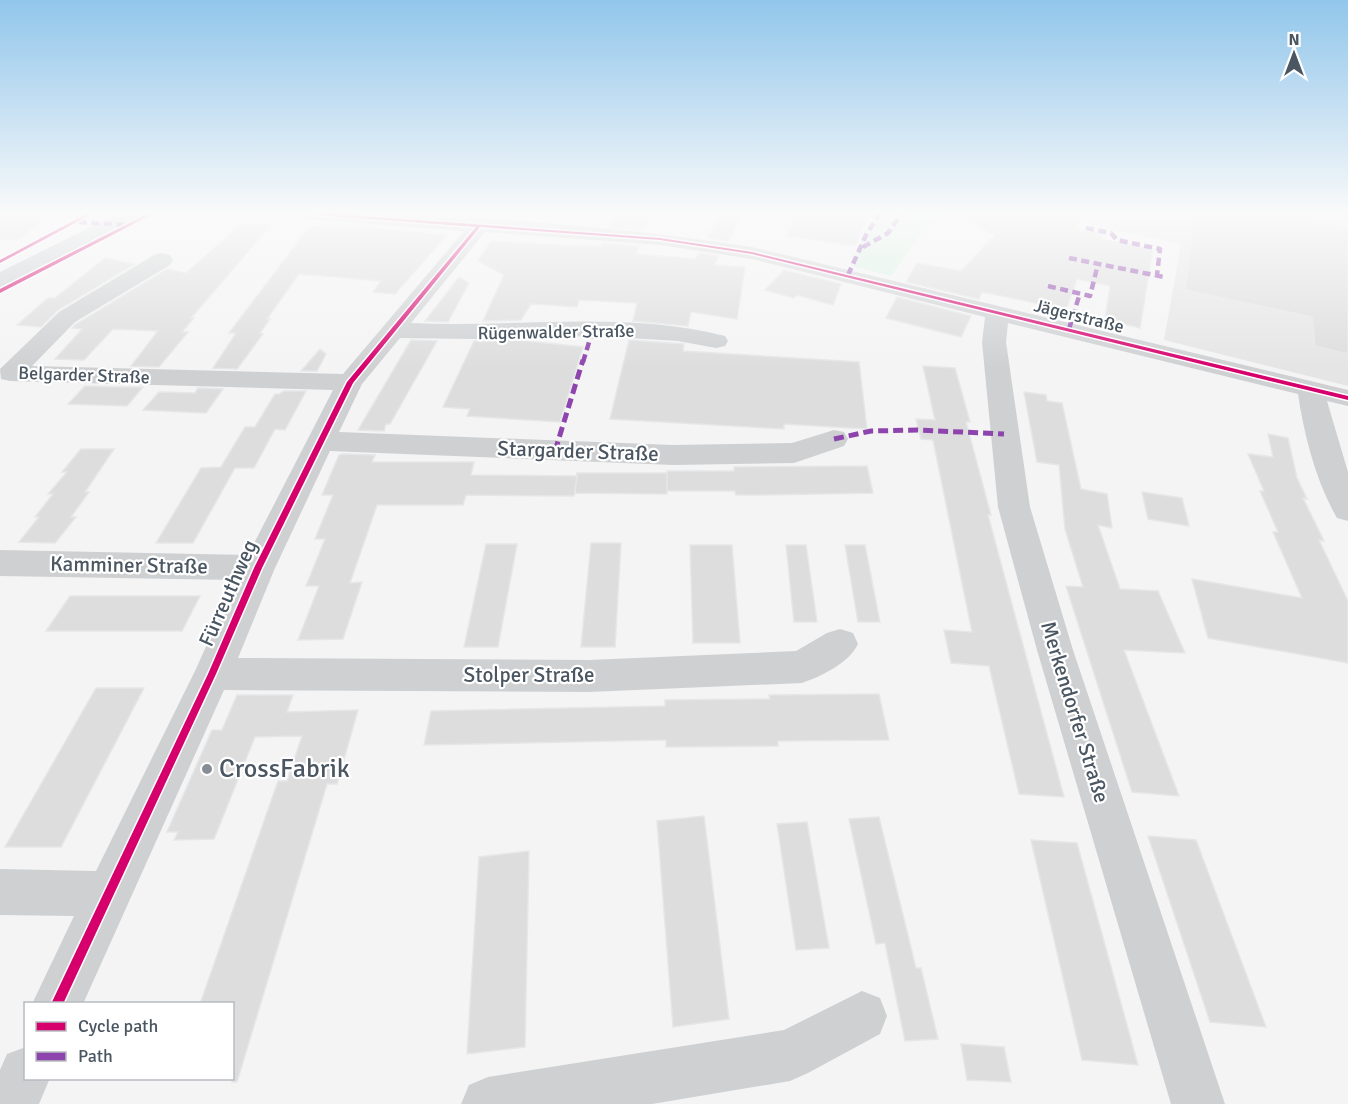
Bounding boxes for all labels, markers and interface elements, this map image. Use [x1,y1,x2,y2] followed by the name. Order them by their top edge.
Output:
[1264,24,1324,84] north arrow
[1288,30,1300,50] text: N
[1032,294,1126,338] street label: Jägerstraße
[477,320,635,344] street label: Rügenwalder Straße
[18,362,150,388] street label: Belgarder Straße
[497,435,659,467] street label: Stargarder Straße
[193,536,263,650] street label: Fürreuthweg
[50,551,208,579] street label: Kamminer Straße
[1035,618,1115,806] street label: Merkendorfer Straße
[464,662,594,688] street label: Stolper Straße
[219,753,350,785] place label: CrossFabrik
[200,762,214,776] marker: CrossFabrik
[24,1002,234,1080] legend
[78,1015,158,1037] text: Cycle path
[78,1045,113,1067] text: Path

